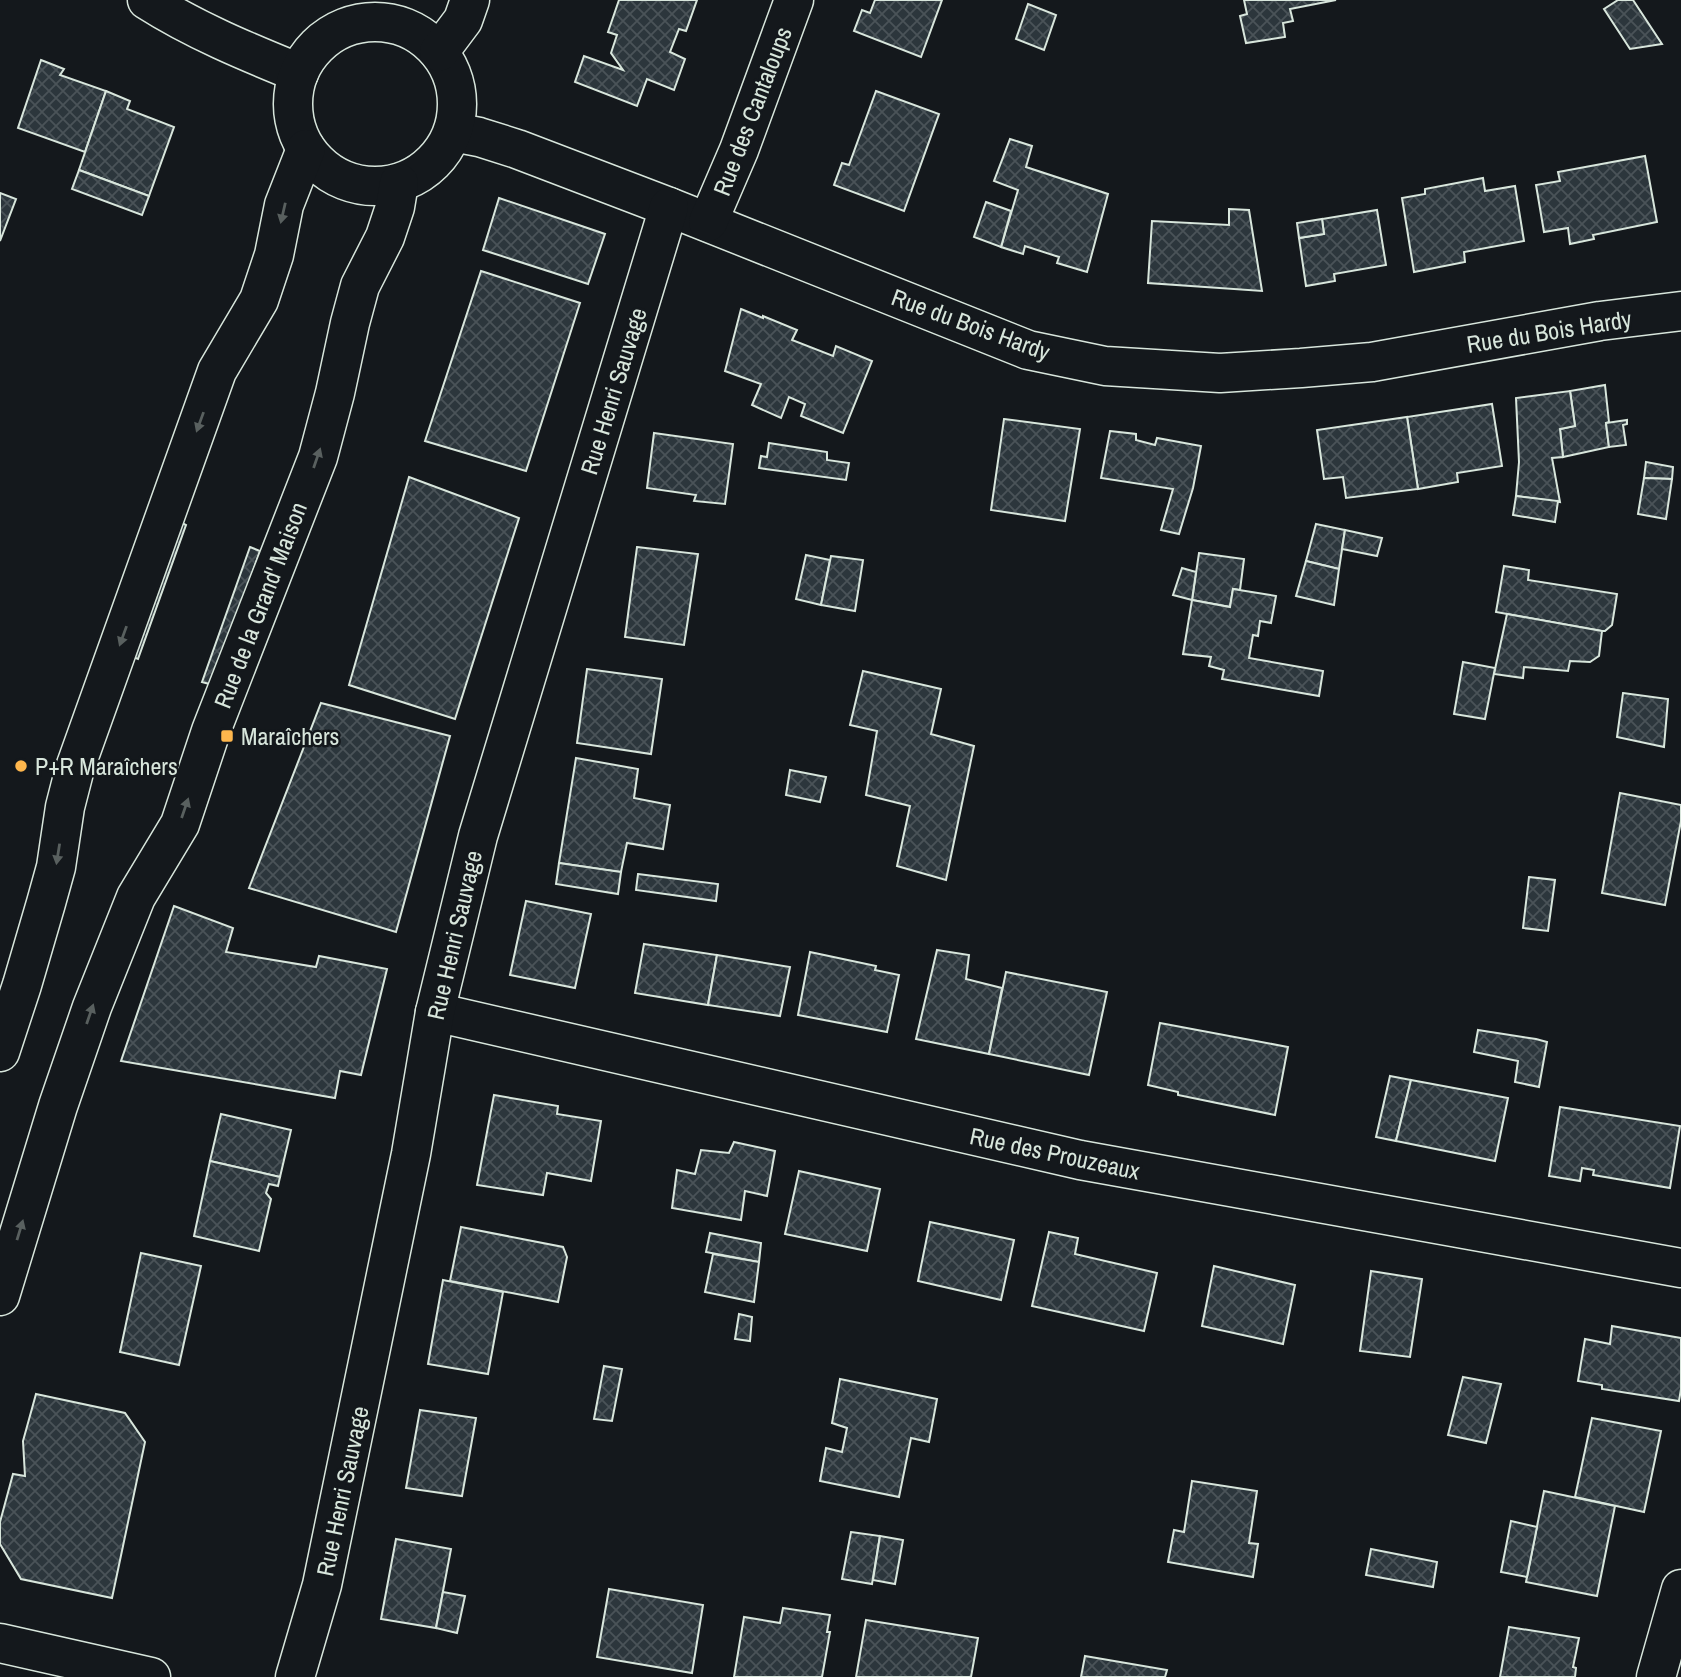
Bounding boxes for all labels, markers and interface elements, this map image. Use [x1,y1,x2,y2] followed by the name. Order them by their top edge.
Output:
[705,22,799,200] street label: Rue des Cantaloups
[277,202,288,224] one-way arrow
[887,281,1055,368] street label: Rue du Bois Hardy
[1464,302,1634,360] street label: Rue du Bois Hardy
[572,304,654,478] street label: Rue Henri Sauvage
[194,412,205,433] one-way arrow
[312,447,323,468] one-way arrow
[206,497,314,713] street label: Rue de la Grand' Maison
[117,626,128,647] one-way arrow
[241,720,339,752] place label: Maraîchers
[219,728,235,744] marker: Maraîchers
[35,750,178,782] place label: P+R Maraîchers
[13,758,29,774] marker: P+R Maraîchers
[180,798,191,819] one-way arrow
[52,843,63,865] one-way arrow
[419,847,489,1023] street label: Rue Henri Sauvage
[85,1003,96,1024] one-way arrow
[967,1119,1143,1187] street label: Rue des Prouzeaux
[15,1220,26,1241] one-way arrow
[308,1403,376,1579] street label: Rue Henri Sauvage

